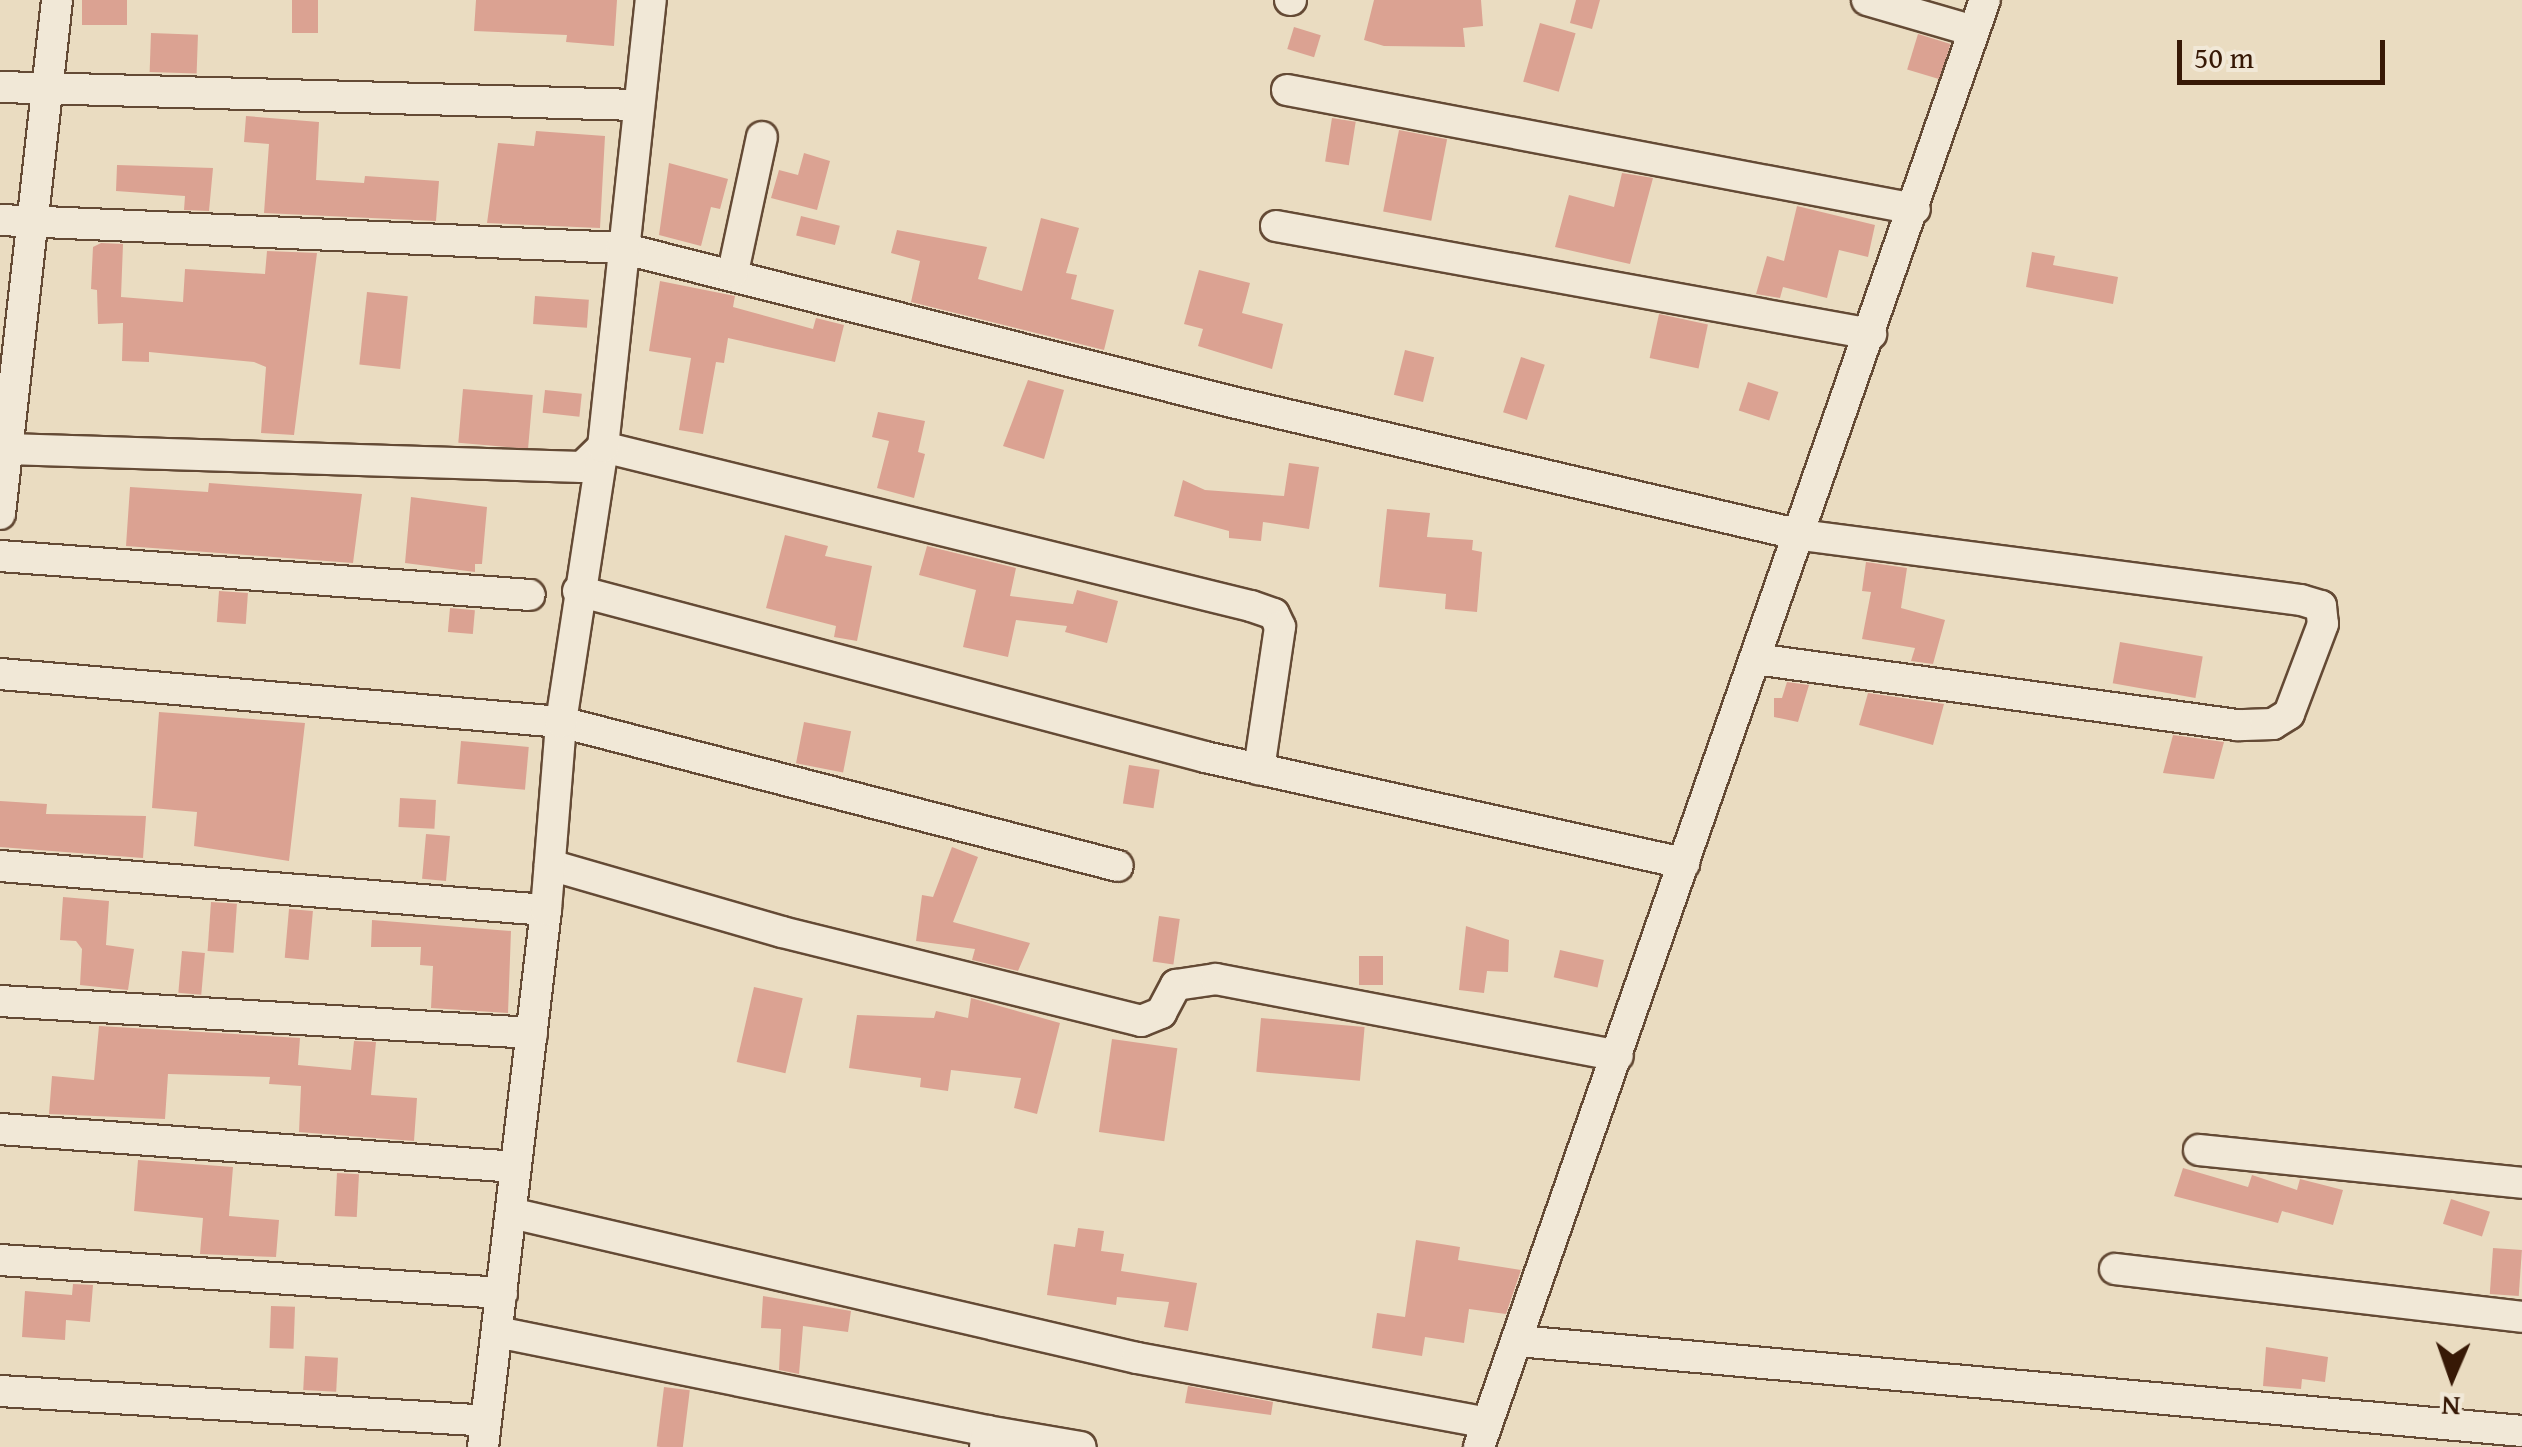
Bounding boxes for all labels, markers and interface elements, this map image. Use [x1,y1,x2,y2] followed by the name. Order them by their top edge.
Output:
[2182,20,2390,82] scale bar
[2194,35,2254,79] text: 50 m
[2402,1327,2502,1427] north arrow
[2441,1387,2461,1428] text: N

